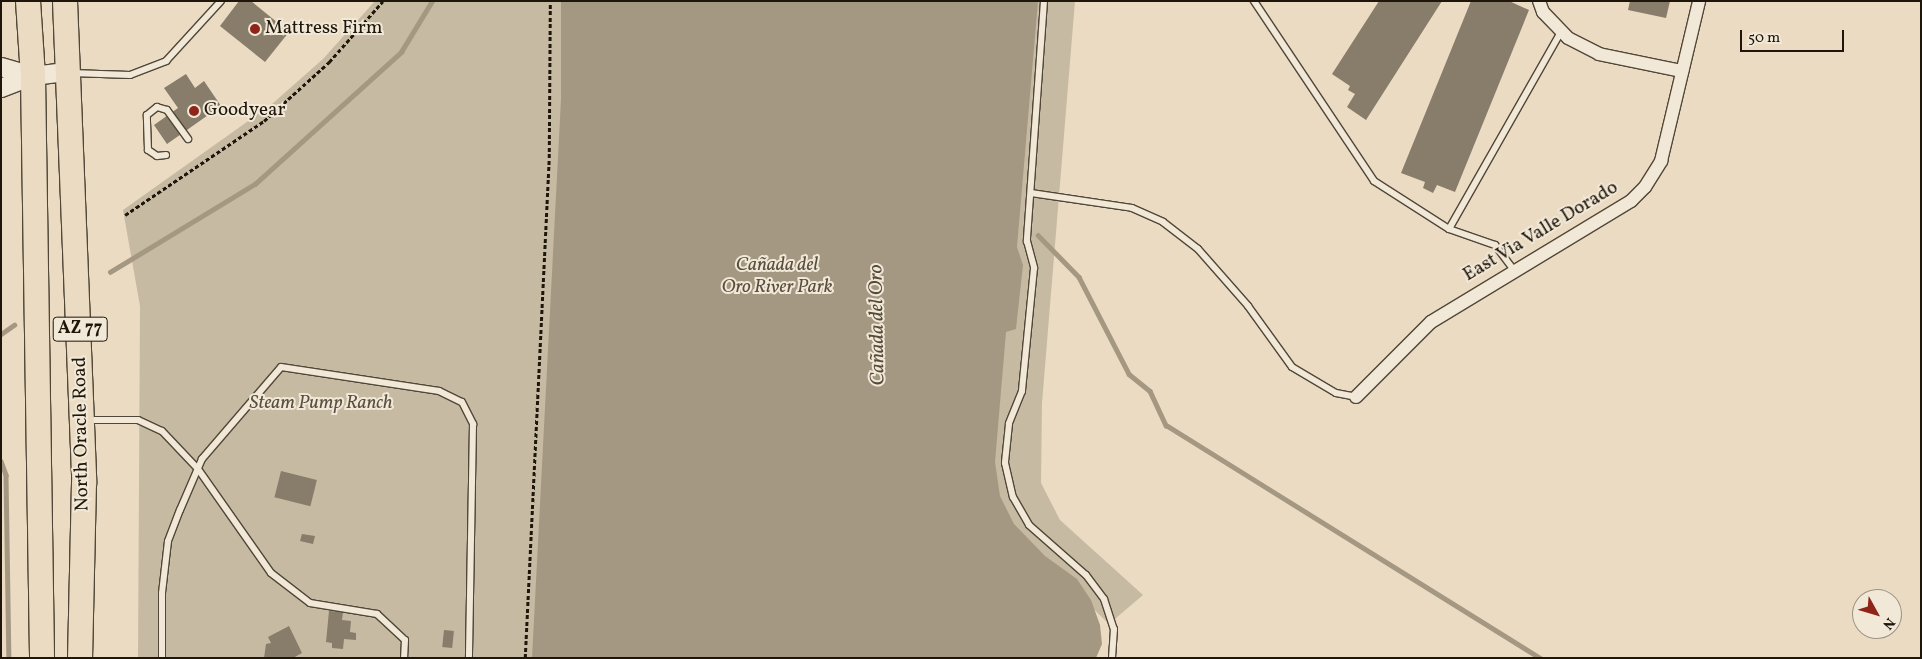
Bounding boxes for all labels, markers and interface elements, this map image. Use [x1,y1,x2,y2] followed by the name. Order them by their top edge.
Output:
[265,18,383,40] place label: Mattress Firm
[1742,20,1846,52] scale bar
[249,23,261,35] marker: Mattress Firm
[1748,28,1780,49] text: 50 m
[204,100,285,122] place label: Goodyear
[188,105,200,117] marker: Goodyear
[1459,176,1623,288] street label: East Via Valle Dorado
[721,255,833,299] park label: Cañada del Oro River Park
[865,264,891,386] water label: Cañada del Oro
[52,314,108,344] road number: AZ 77
[69,356,95,512] street label: North Oracle Road
[250,393,392,415] park label: Steam Pump Ranch
[1852,589,1902,639] north arrow
[1878,613,1899,633] text: N

